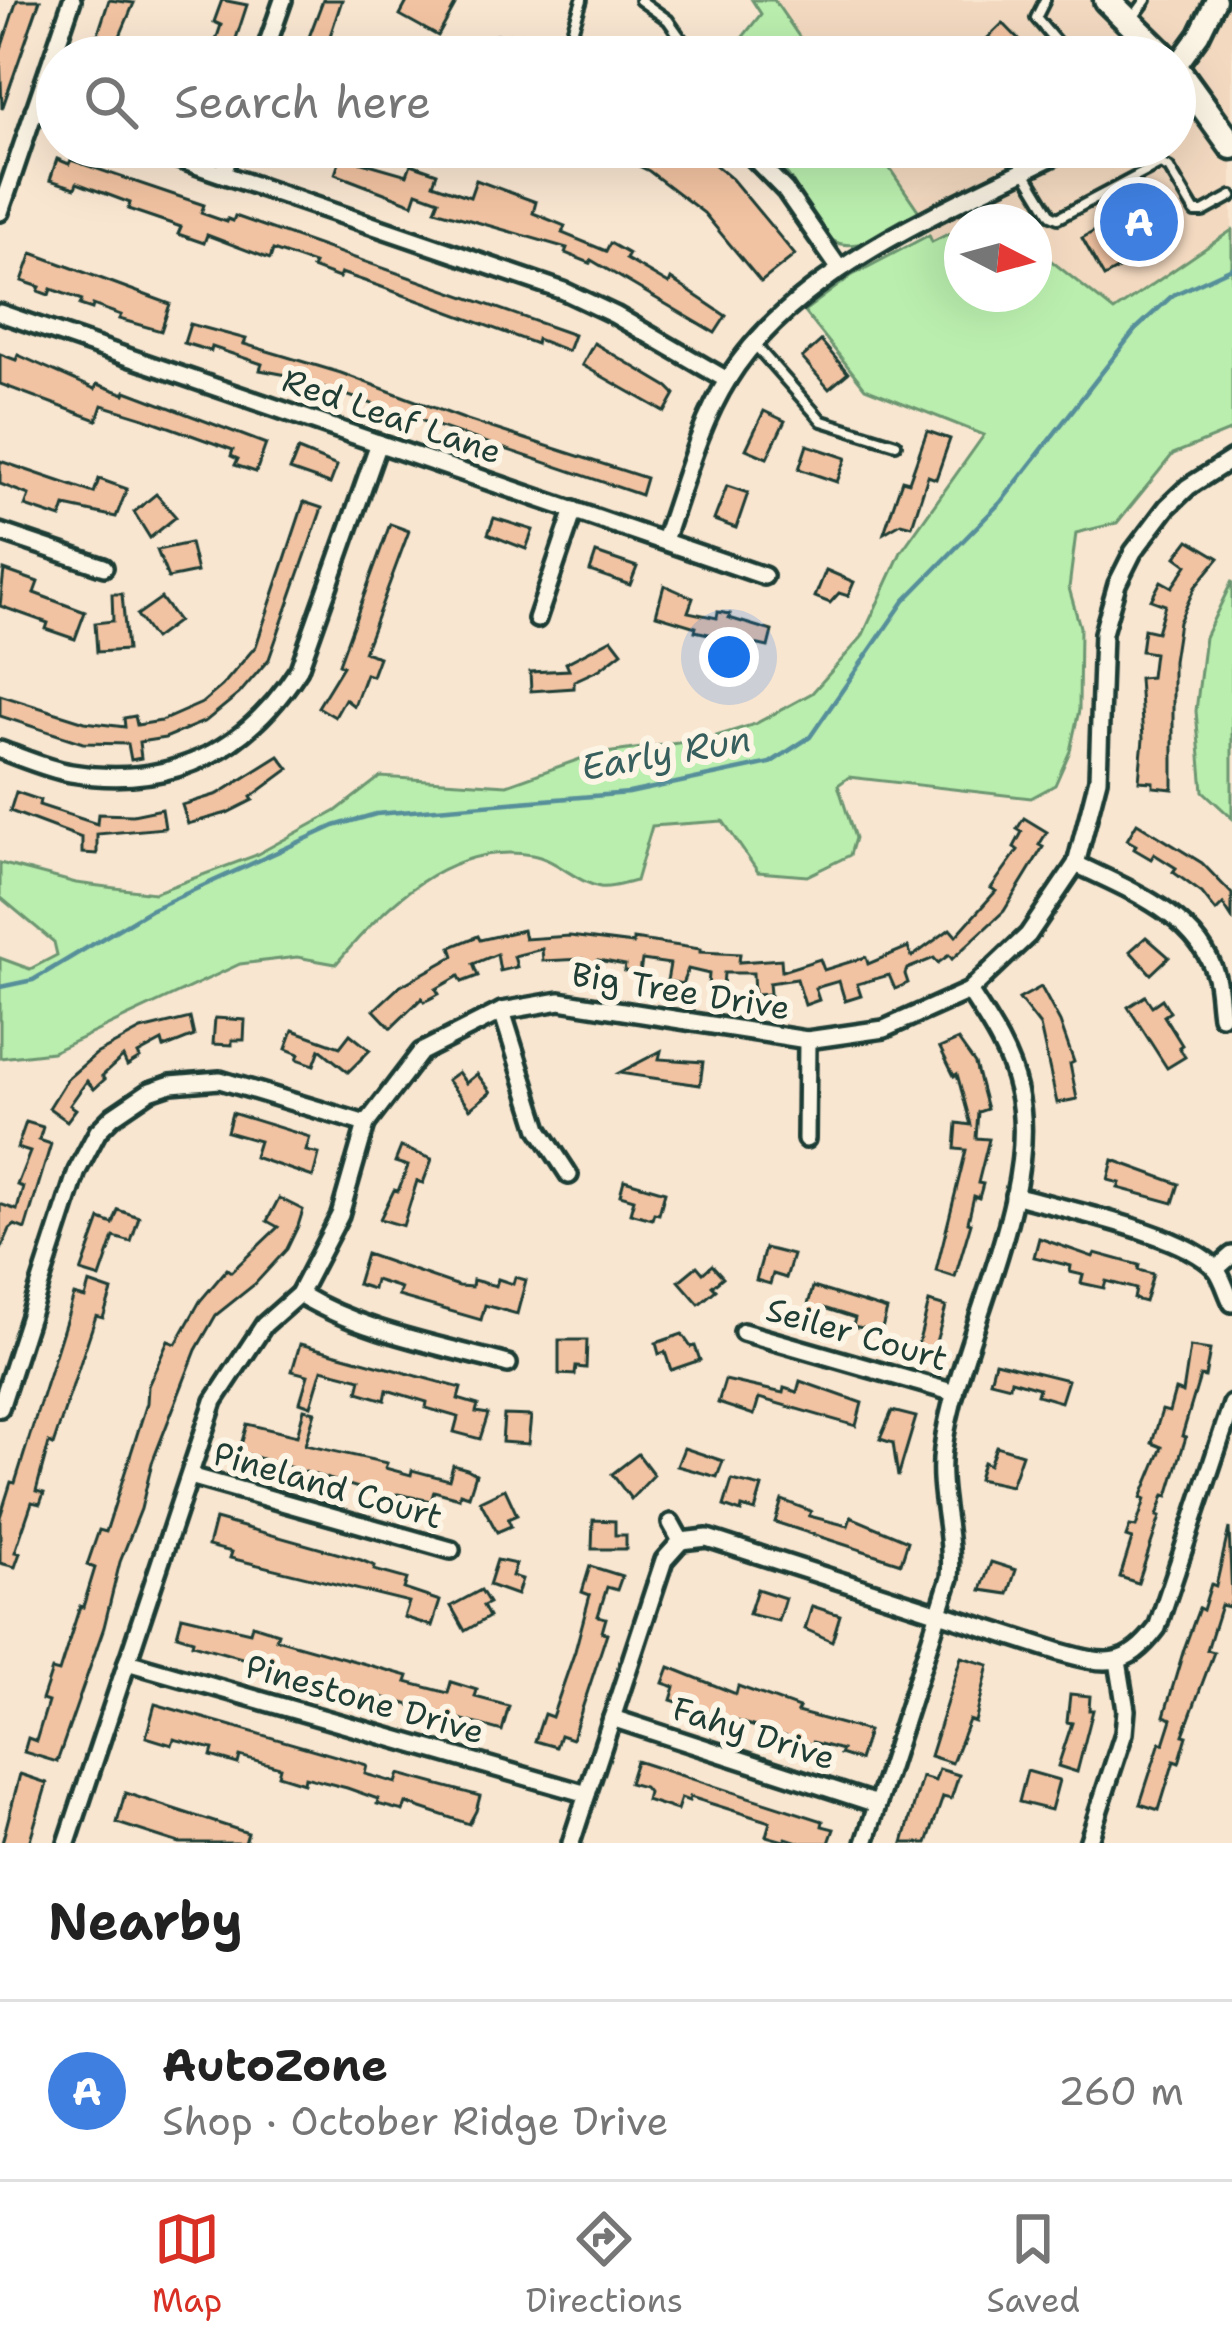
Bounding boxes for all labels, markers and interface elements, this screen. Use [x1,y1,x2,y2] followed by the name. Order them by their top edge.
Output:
[36,36,1196,168] search box
[78,69,144,135] icon: search
[174,72,431,132] text: Search here
[1100,177,1178,267] pin: A
[944,204,1052,312] north arrow
[276,357,508,475] street label: Red Leaf Lane
[699,627,759,687] your location
[577,714,755,792] water label: Early Run
[569,952,793,1030] street label: Big Tree Drive
[761,1287,953,1381] street label: Seiler Court
[208,1431,448,1539] street label: Pineland Court
[241,1643,489,1755] street label: Pinestone Drive
[667,1686,841,1780] street label: Fahy Drive
[48,1887,243,1955] text: Nearby
[162,2035,388,2095] text: AutoZone
[72,2065,102,2117] text: A
[1058,2065,1184,2117] text: 260 m
[162,2095,669,2147] text: Shop · October Ridge Drive
[152,2206,222,2323] tab: Map
[526,2206,683,2323] tab: Directions
[987,2206,1080,2323] tab: Saved

